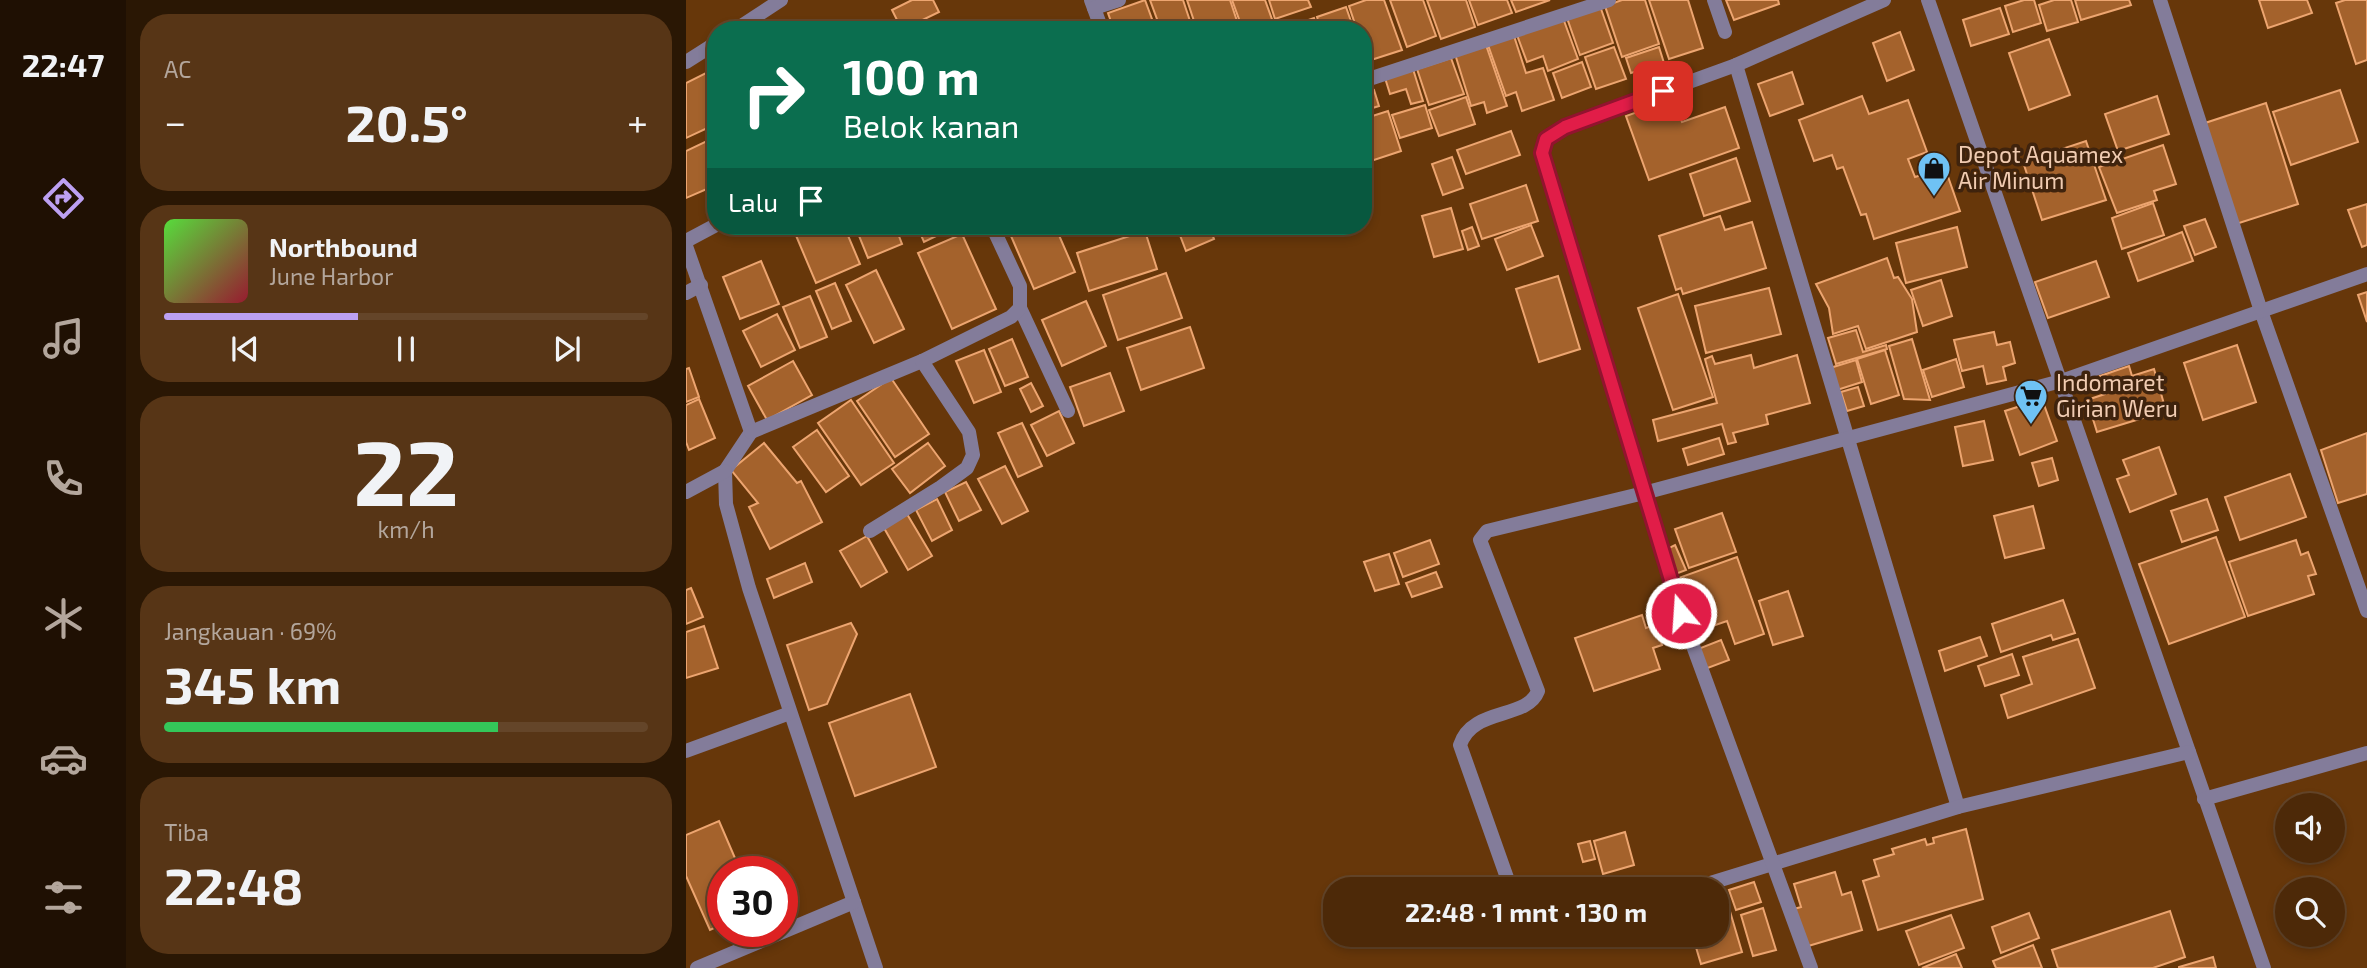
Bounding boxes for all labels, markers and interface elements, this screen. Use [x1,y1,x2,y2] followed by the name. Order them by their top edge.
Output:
[22,45,104,83] text: 22:47
[843,46,980,105] text: 100 m
[728,49,819,140] icon: right
[164,55,191,83] text: AC
[1633,61,1693,121] pin
[1644,72,1682,110] icon: arrive
[345,90,468,152] text: 20.5°
[164,98,186,144] text: −
[627,98,648,144] text: +
[843,106,1019,144] text: Belok kanan
[1958,140,2123,194] place label: Depot Aquamex Air Minum
[1915,149,1953,198] shop icon: Depot Aquamex Air Minum
[39,174,88,223] icon: directions
[792,182,830,220] icon: arrive
[728,186,778,217] text: Lalu
[269,231,418,262] text: Northbound
[269,262,393,290] text: June Harbor
[39,314,88,363] icon: music
[226,330,264,368] icon: previous
[387,330,425,368] icon: pause
[548,330,586,368] icon: next
[2056,368,2178,422] place label: Indomaret Girian Weru
[2012,377,2050,426] supermarket icon: Indomaret Girian Weru
[353,415,459,524] text: 22
[39,454,88,503] icon: phone
[377,515,435,543] text: km/h
[1644,576,1718,650] position arrow
[39,594,88,643] icon: climate
[164,617,337,645] text: Jangkauan · 69%
[164,652,341,714] text: 345 km
[39,734,88,783] icon: car
[2275,793,2345,947] map controls
[2275,793,2345,863] button: sound
[164,818,209,846] text: Tiba
[164,853,303,915] text: 22:48
[707,856,798,947] speed limit sign: 30
[39,873,88,922] icon: filters
[2275,877,2345,947] button: search
[1405,896,1647,927] text: 22:48 · 1 mnt · 130 m

